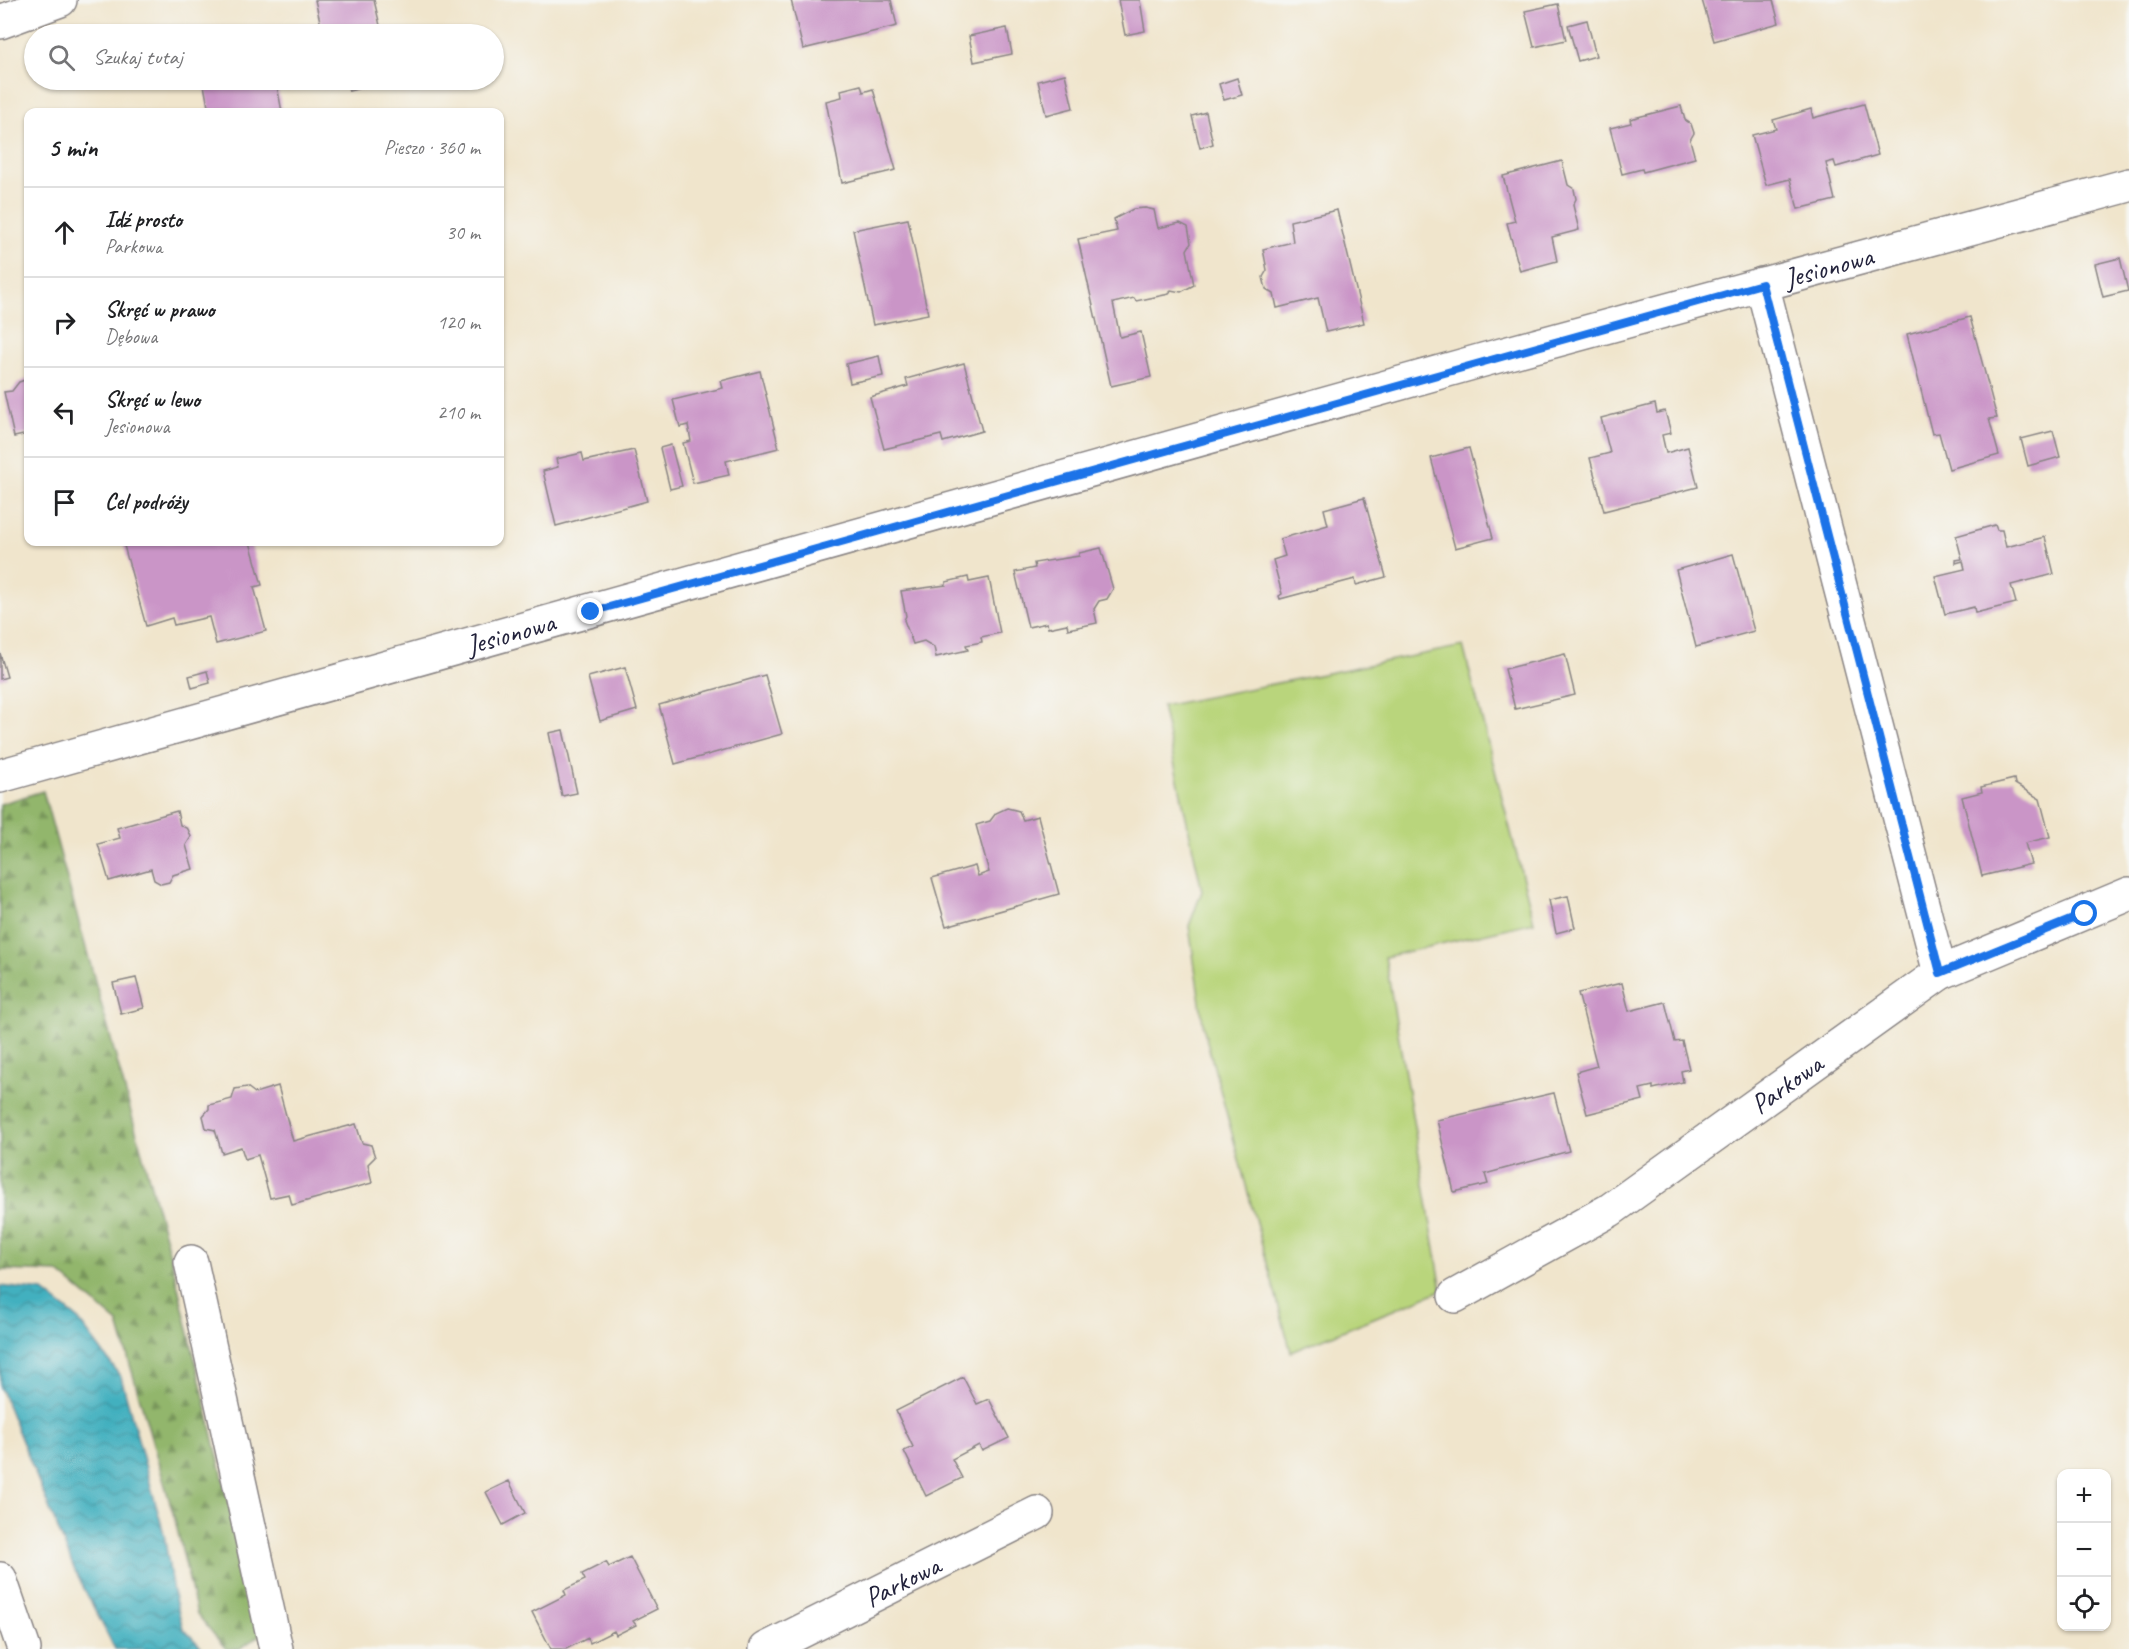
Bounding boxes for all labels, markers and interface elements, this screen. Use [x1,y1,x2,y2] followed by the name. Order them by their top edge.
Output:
[24,24,504,90] search box
[45,41,78,74] icon: search
[93,43,183,71] text: Szukaj tutaj
[48,131,97,164] text: 5 min
[384,135,480,160] text: Pieszo · 360 m
[105,206,182,234] text: Idź prosto
[48,216,81,249] icon: ahead
[446,220,480,245] text: 30 m
[105,234,162,259] text: Parkowa
[1778,238,1878,296] street label: Jesionowa
[105,296,214,324] text: Skręć w prawo
[48,306,81,339] icon: right
[437,310,480,335] text: 120 m
[105,324,157,349] text: Dębowa
[105,386,200,414] text: Skręć w lewo
[48,396,81,429] icon: left
[437,400,480,425] text: 210 m
[105,414,169,439] text: Jesionowa
[48,486,81,519] icon: arrive
[105,488,188,516] text: Cel podróży
[577,598,603,624] route end
[460,604,560,663] street label: Jesionowa
[2071,900,2097,926] route start
[1744,1045,1831,1122] street label: Parkowa
[2057,1469,2111,1631] map controls
[2057,1469,2111,1523] button: +
[2057,1523,2111,1577] button: −
[858,1546,948,1615] street label: Parkowa
[2057,1577,2111,1631] button: locate

